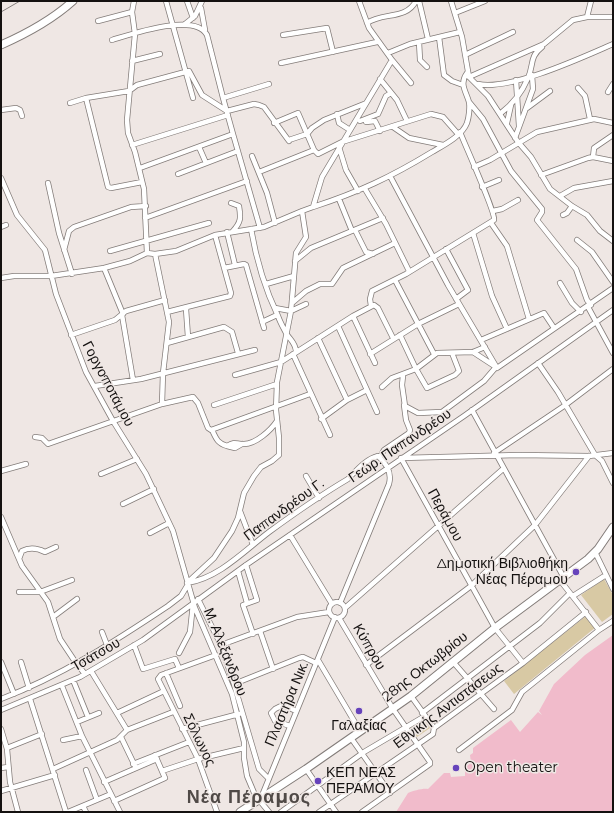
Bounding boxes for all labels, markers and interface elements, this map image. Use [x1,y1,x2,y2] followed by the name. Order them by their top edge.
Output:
[78,338,138,430] street label: Γοργοποτάμου
[345,405,455,487] street label: Γεώρ. Παπανδρέου
[241,475,327,545] street label: Παπανδρέου Γ.
[424,486,466,544] street label: Περάμου
[437,556,568,588] place label: Δημοτική Βιβλιοθήκη Νέας Πέραμου
[571,567,581,577] marker: Δημοτική Βιβλιοθήκη Νέας Πέραμου
[200,605,250,699] street label: Μ. Αλεξάνδρου
[349,621,389,673] street label: Κύπρου
[379,628,471,706] street label: 28ης Οκτωβρίου
[69,634,123,676] street label: Τσάτσου
[262,659,312,749] street label: Πλαστήρα Νικ.
[390,660,506,752] street label: Εθνικής Αντιστάσεως
[354,706,364,716] marker: Γαλαξίας
[179,711,219,769] street label: Σόλωνος
[331,718,387,734] place label: Γαλαξίας
[464,760,558,776] place label: Open theater
[451,763,461,773] marker: Open theater
[326,765,396,798] place label: ΚΕΠ ΝΕΑΣ ΠΕΡΑΜΟΥ
[313,776,323,786] marker: ΚΕΠ ΝΕΑΣ ΠΕΡΑΜΟΥ
[187,787,311,809] district label: Νέα Πέραμος

